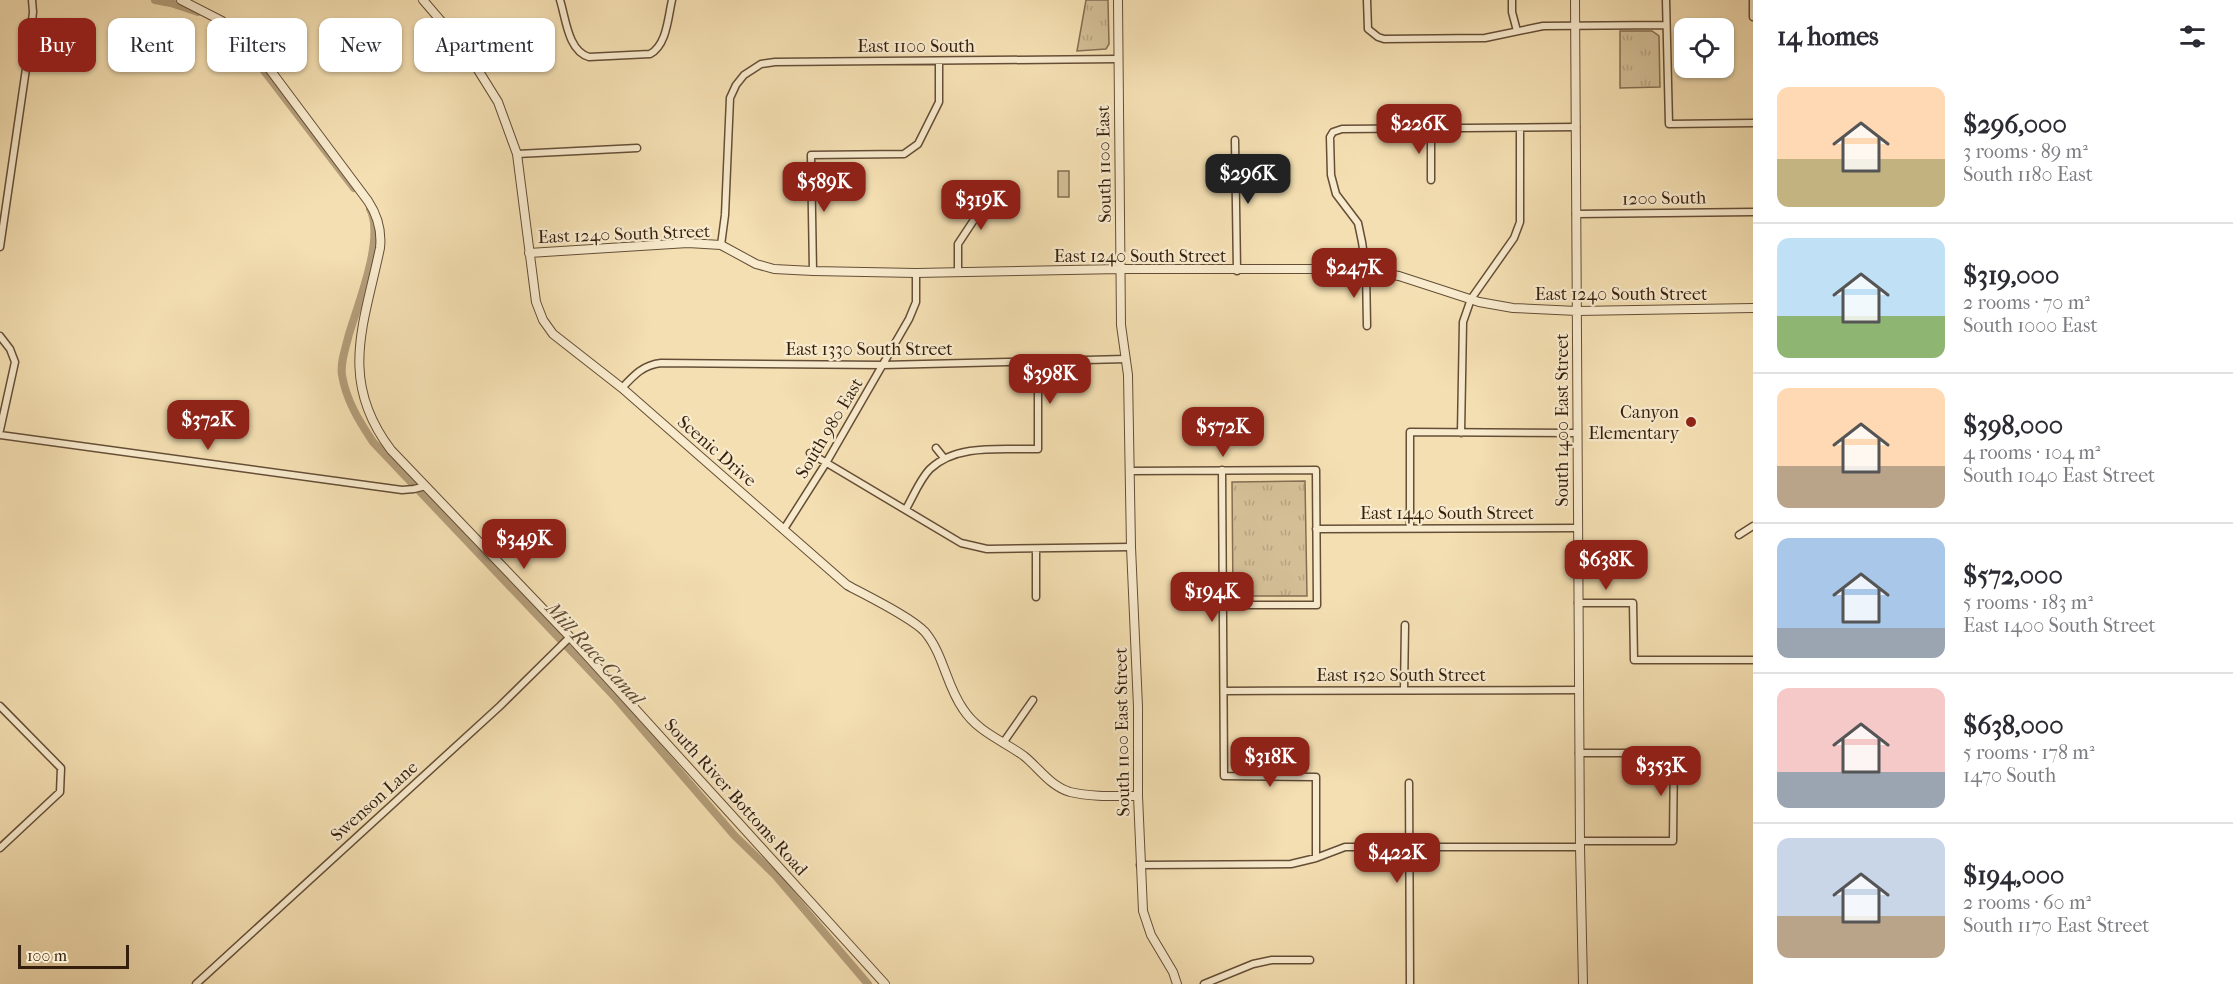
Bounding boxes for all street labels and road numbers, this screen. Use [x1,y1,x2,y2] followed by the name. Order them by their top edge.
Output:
[857,36,975,57] street label: East 1100 South
[1093,104,1116,223] street label: South 1100 East
[1622,187,1706,210] street label: 1200 South
[537,221,711,248] street label: East 1240 South Street
[1054,246,1227,267] street label: East 1240 South Street
[1535,284,1708,305] street label: East 1240 South Street
[1552,333,1573,507] street label: South 1400 East Street
[785,339,953,360] street label: East 1330 South Street
[791,374,868,482] street label: South 980 East
[673,411,760,491] street label: Scenic Drive
[1360,503,1535,524] street label: East 1440 South Street
[1111,647,1134,817] street label: South 1100 East Street
[1316,665,1486,686] street label: East 1520 South Street
[660,714,812,880] street label: South River Bottoms Road
[326,757,422,846] street label: Swenson Lane

